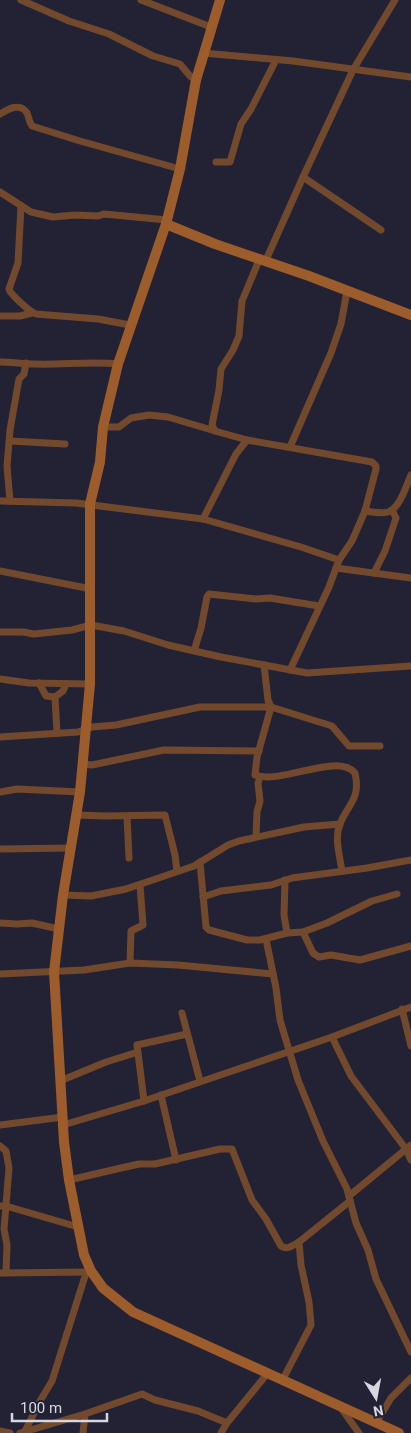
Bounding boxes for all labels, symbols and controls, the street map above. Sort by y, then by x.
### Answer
north arrow [351,1373,401,1423]
scale bar [12,1390,108,1422]
text: 100 m [20,1399,62,1417]
text: N [372,1402,385,1420]

